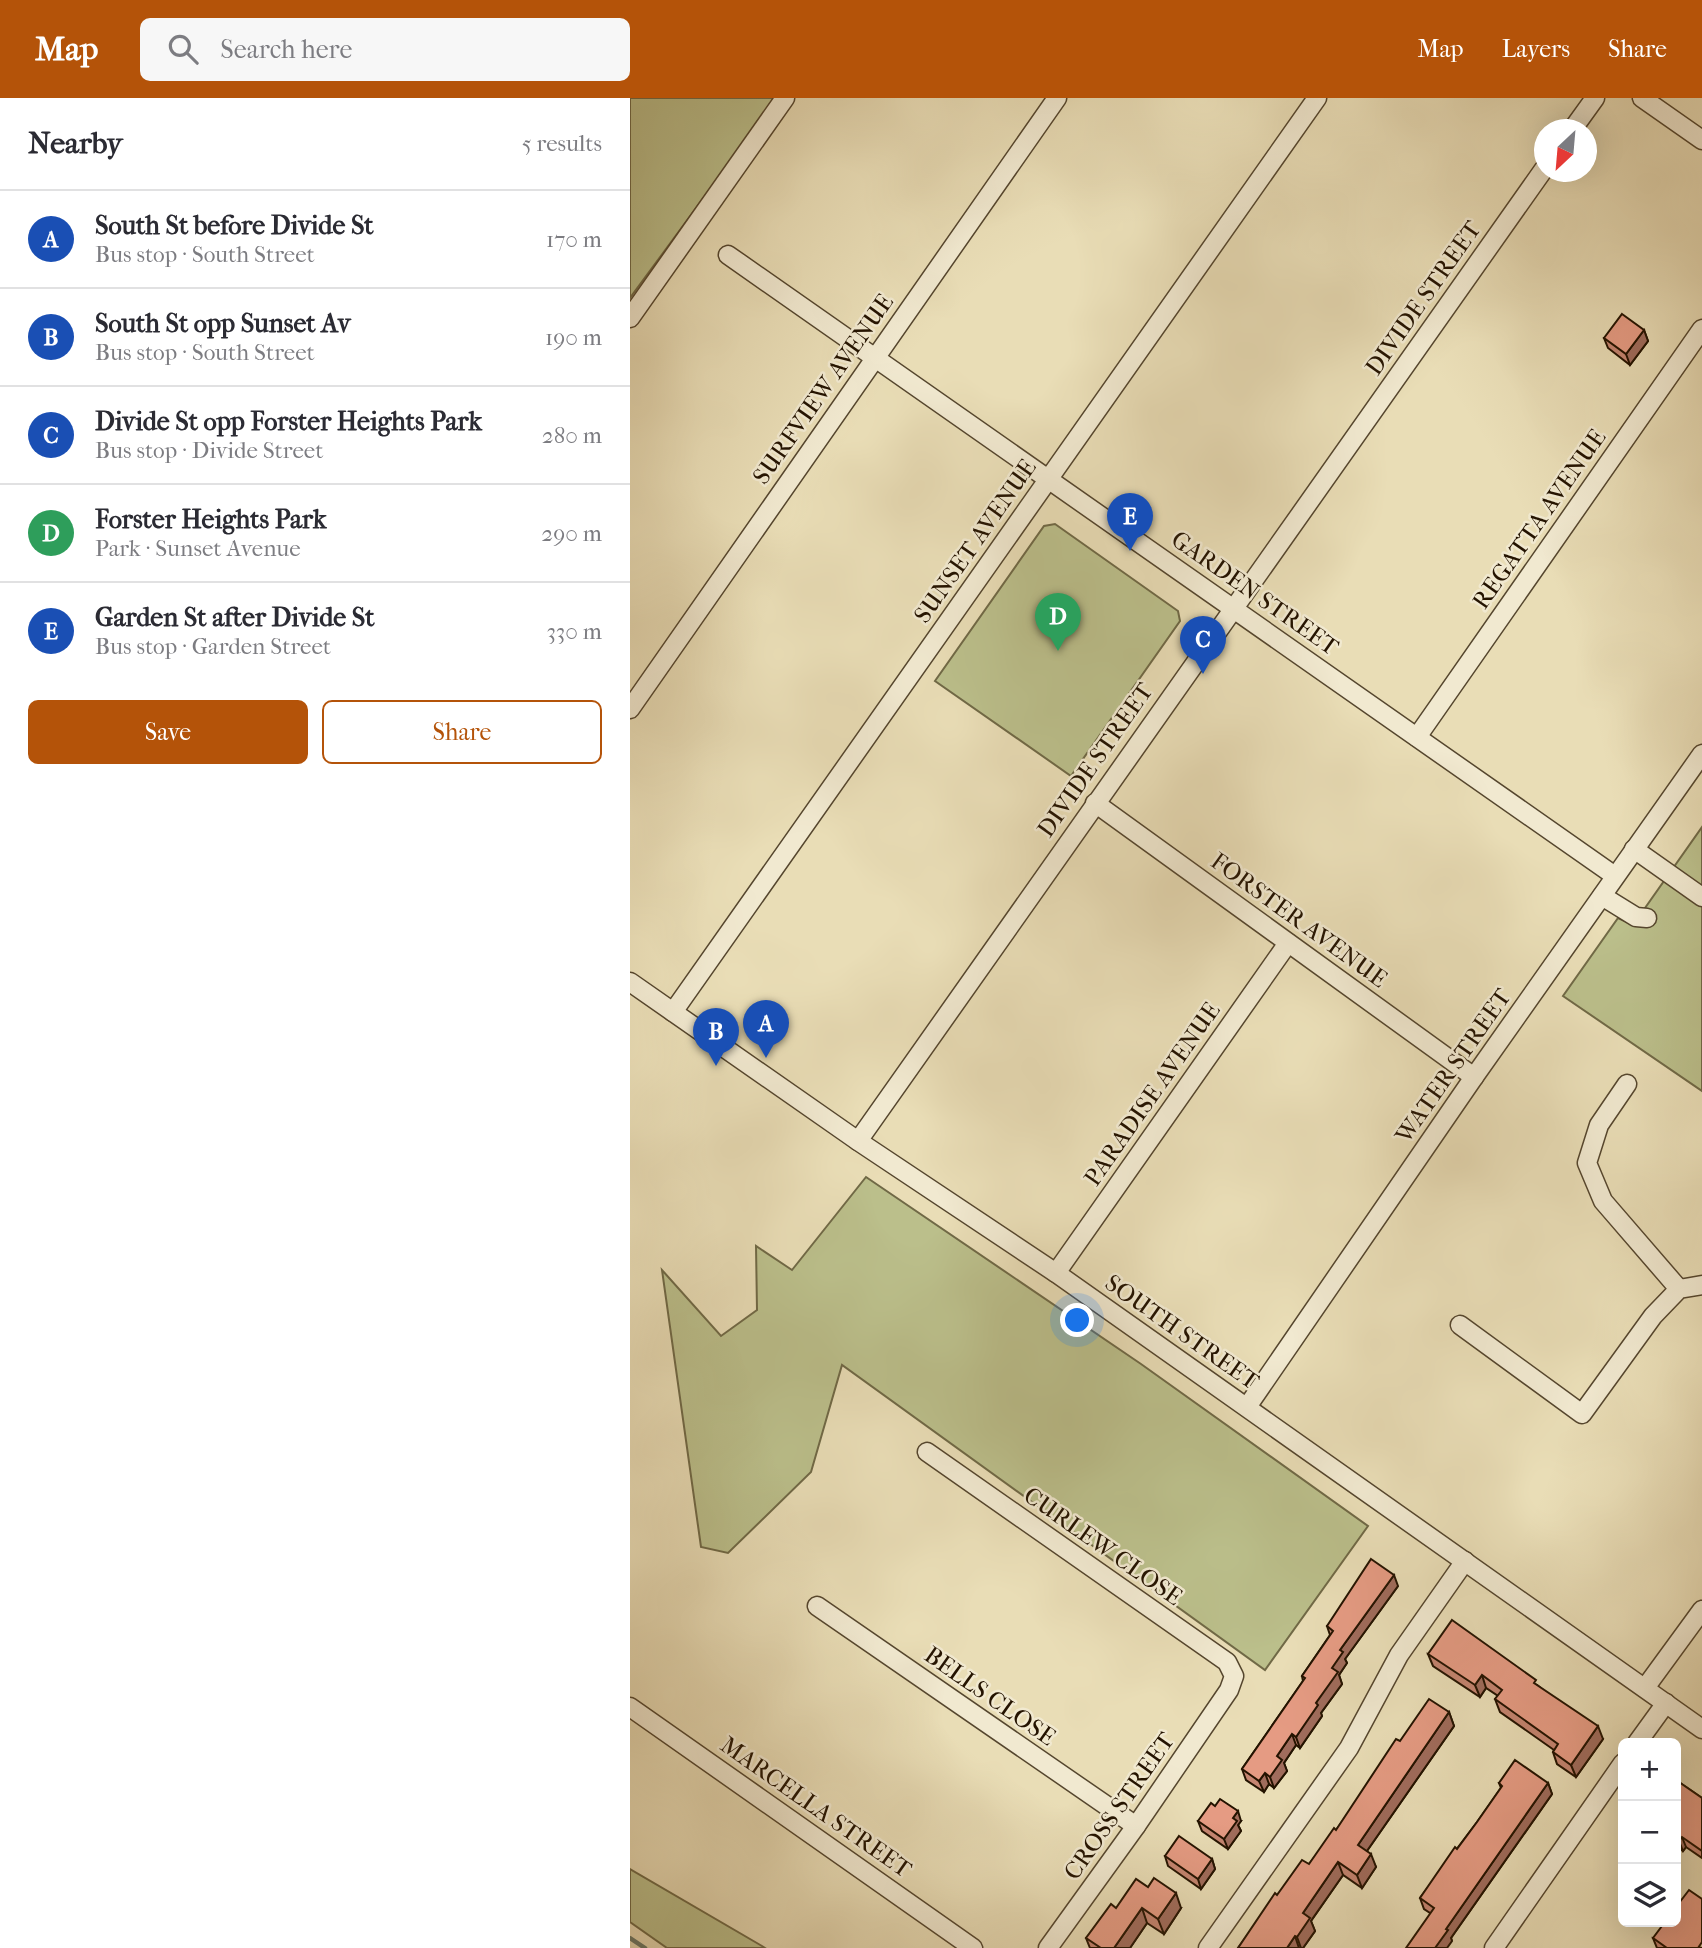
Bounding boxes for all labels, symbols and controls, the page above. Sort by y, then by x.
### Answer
search box [140,18,630,81]
text: Map [35,30,98,69]
icon: search [164,30,202,68]
text: Search here [220,34,352,65]
text: Map [1418,35,1464,63]
text: Layers [1502,35,1570,63]
text: Share [1608,35,1667,63]
north arrow [1534,119,1597,182]
text: Nearby [28,126,123,161]
text: 5 results [522,130,602,157]
text: South St before Divide St [95,210,374,241]
street label: DIVIDE STREET [1359,215,1487,380]
text: A [44,226,58,253]
text: 170 m [546,226,602,253]
text: Bus stop · South Street [95,241,315,268]
street label: SURFVIEW AVENUE [747,289,899,489]
text: South St opp Sunset Av [95,308,351,339]
text: B [44,324,58,351]
text: 190 m [545,324,602,351]
text: Bus stop · South Street [95,339,315,366]
text: Divide St opp Forster Heights Park [95,406,482,437]
text: C [43,422,59,449]
text: 280 m [542,422,602,449]
street label: REGATTA AVENUE [1466,424,1612,614]
text: Bus stop · Divide Street [95,437,323,464]
street label: SUNSET AVENUE [908,454,1042,628]
pin: E [1107,493,1153,551]
text: Forster Heights Park [95,504,326,535]
text: D [42,520,60,547]
text: 290 m [541,520,602,547]
street label: GARDEN STREET [1166,525,1345,662]
text: Park · Sunset Avenue [95,535,301,562]
pin: D [1035,593,1081,651]
text: Garden St after Divide St [95,602,374,633]
pin: C [1180,616,1226,674]
text: E [44,618,58,645]
text: 330 m [546,618,602,645]
text: Bus stop · Garden Street [95,633,331,660]
street label: DIVIDE STREET [1031,677,1159,842]
button: Save [28,700,308,764]
button: Share [322,700,602,764]
street label: FORSTER AVENUE [1206,847,1392,993]
street label: WATER STREET [1389,983,1517,1149]
street label: PARADISE AVENUE [1078,997,1226,1191]
pin: A [743,1000,789,1058]
pin: B [693,1008,739,1066]
street label: SOUTH STREET [1100,1269,1265,1396]
your location [1060,1303,1094,1337]
street label: CURLEW CLOSE [1019,1481,1187,1611]
street label: BELLS CLOSE [919,1641,1061,1751]
street label: CROSS STREET [1058,1726,1181,1885]
street label: MARCELLA STREET [715,1731,917,1884]
map controls [1618,1738,1681,1927]
button: + [1618,1738,1681,1801]
button: − [1618,1801,1681,1864]
button: layers [1618,1864,1681,1927]

